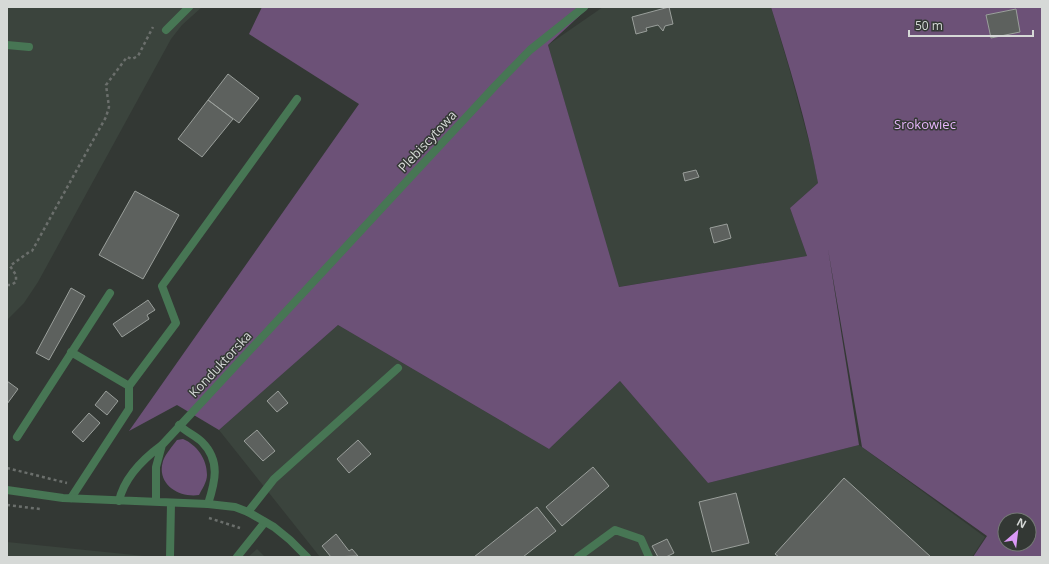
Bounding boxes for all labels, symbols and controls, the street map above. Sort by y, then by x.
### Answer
scale bar [909,12,1033,38]
text: 50 m [915,17,943,34]
street label: Plebiscytowa [394,106,460,176]
park label: Srokowiec [894,115,956,133]
street label: Konduktorska [185,327,255,401]
north arrow [997,512,1037,552]
text: N [1014,514,1029,531]

